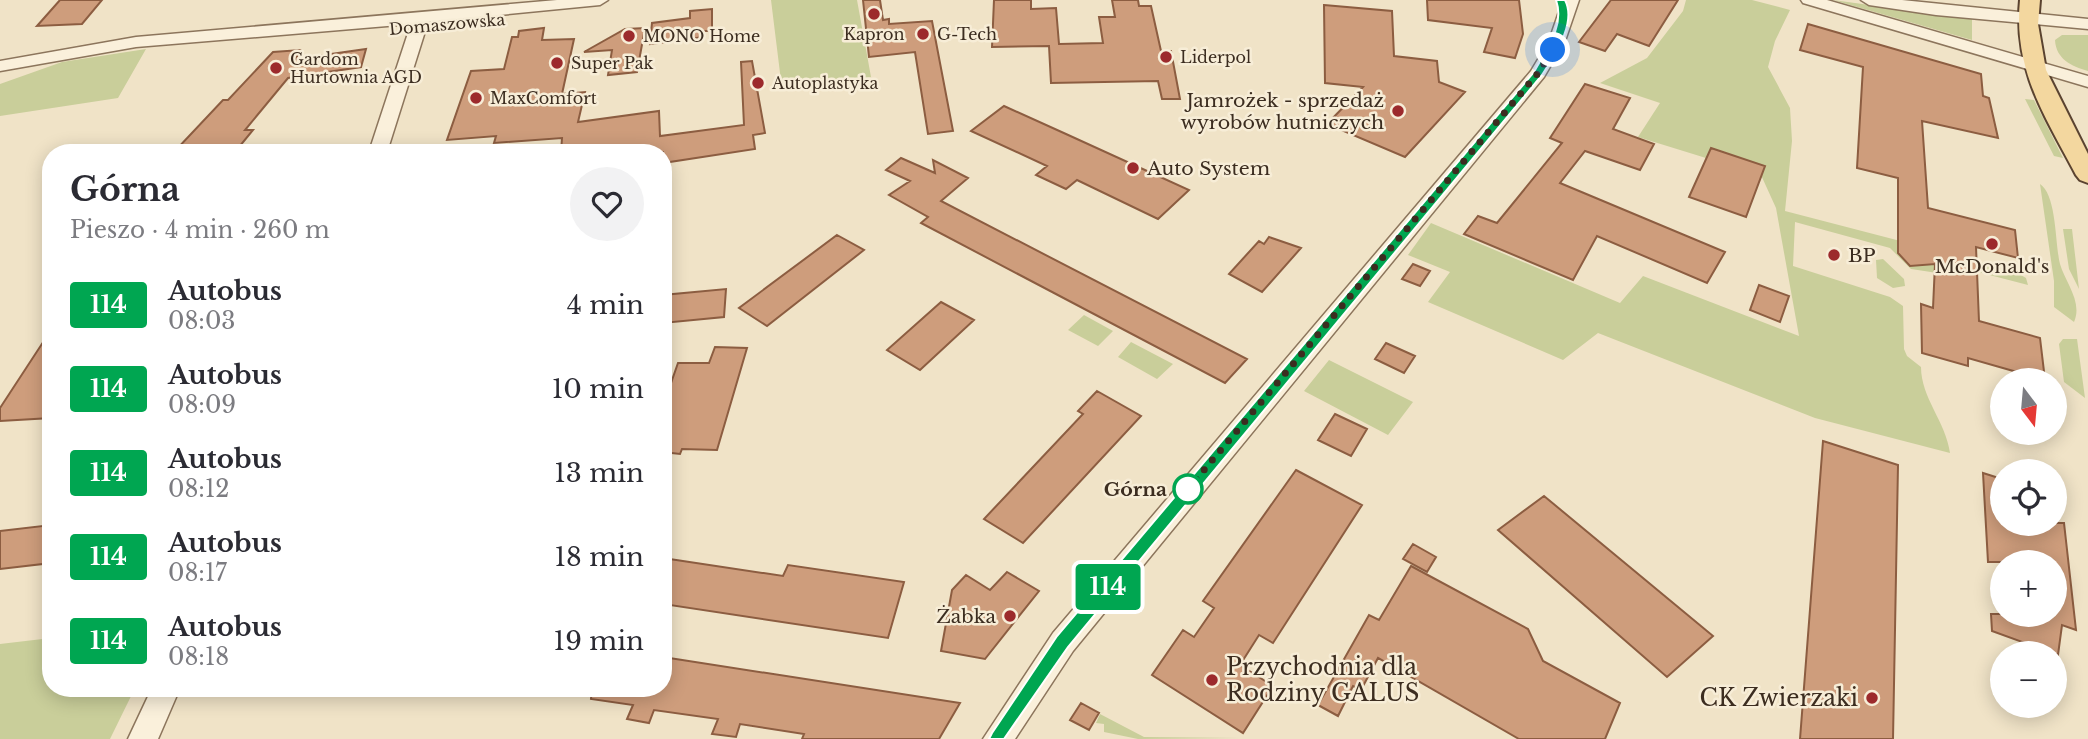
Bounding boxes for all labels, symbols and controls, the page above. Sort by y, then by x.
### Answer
marker: Kapron [866,6,882,22]
street label: Domaszowska [388,9,506,39]
place label: Kapron [843,24,905,44]
place label: G-Tech [937,24,997,44]
place label: MONO Home [643,26,760,46]
marker: G-Tech [915,26,931,42]
marker: MONO Home [621,28,637,44]
your location [1535,32,1570,67]
place label: Liderpol [1180,47,1251,67]
place label: Gardom Hurtownia AGD [290,49,422,87]
marker: Liderpol [1158,49,1174,65]
place label: Super Pak [571,53,654,73]
marker: Super Pak [549,55,565,71]
marker: Gardom Hurtownia AGD [268,60,284,76]
place label: Autoplastyka [771,73,879,93]
marker: Autoplastyka [750,75,766,91]
place label: MaxComfort [490,88,597,108]
place label: Jamrożek - sprzedaż wyrobów hutniczych [1180,89,1384,134]
marker: MaxComfort [468,90,484,106]
marker: Jamrożek - sprzedaż wyrobów hutniczych [1390,103,1406,119]
place label: Auto System [1146,157,1270,180]
marker: Auto System [1125,160,1141,176]
button: heart [570,167,644,241]
text: Górna [70,169,180,210]
text: Pieszo · 4 min · 260 m [70,216,330,244]
marker: McDonald's [1984,236,2000,252]
place label: BP [1848,244,1876,267]
marker: BP [1826,247,1842,263]
place label: McDonald's [1935,255,2049,278]
text: Autobus [168,275,282,307]
text: 4 min [567,289,644,321]
text: 114 [90,290,127,319]
text: 08:03 [168,307,236,335]
text: Autobus [168,359,282,391]
north arrow [1990,368,2067,444]
map controls [1990,368,2067,718]
text: 10 min [552,373,644,405]
text: 114 [90,374,127,403]
text: 08:09 [168,391,236,419]
text: Autobus [168,443,282,475]
text: 13 min [554,457,644,489]
text: 114 [90,458,127,487]
button: locate [1990,459,2067,536]
marker: Górna [1173,474,1203,504]
text: 08:12 [168,475,229,503]
place label: Górna [1104,478,1167,501]
text: Autobus [168,527,282,559]
text: 18 min [555,541,644,573]
text: 114 [90,542,127,571]
button: + [1990,550,2067,627]
text: 08:17 [168,559,227,587]
line badge: 114 [1068,564,1148,610]
text: 114 [1090,572,1126,601]
place label: Żabka [936,605,996,628]
marker: Żabka [1002,608,1018,624]
text: Autobus [168,611,282,643]
text: 19 min [554,625,644,657]
text: 114 [90,626,127,655]
button: − [1990,641,2067,718]
text: 08:18 [168,643,229,671]
place label: Przychodnia dla Rodziny GALUS [1226,653,1419,707]
marker: Przychodnia dla Rodziny GALUS [1204,672,1220,688]
place label: CK Zwierzaki [1700,684,1858,712]
marker: CK Zwierzaki [1864,690,1880,706]

